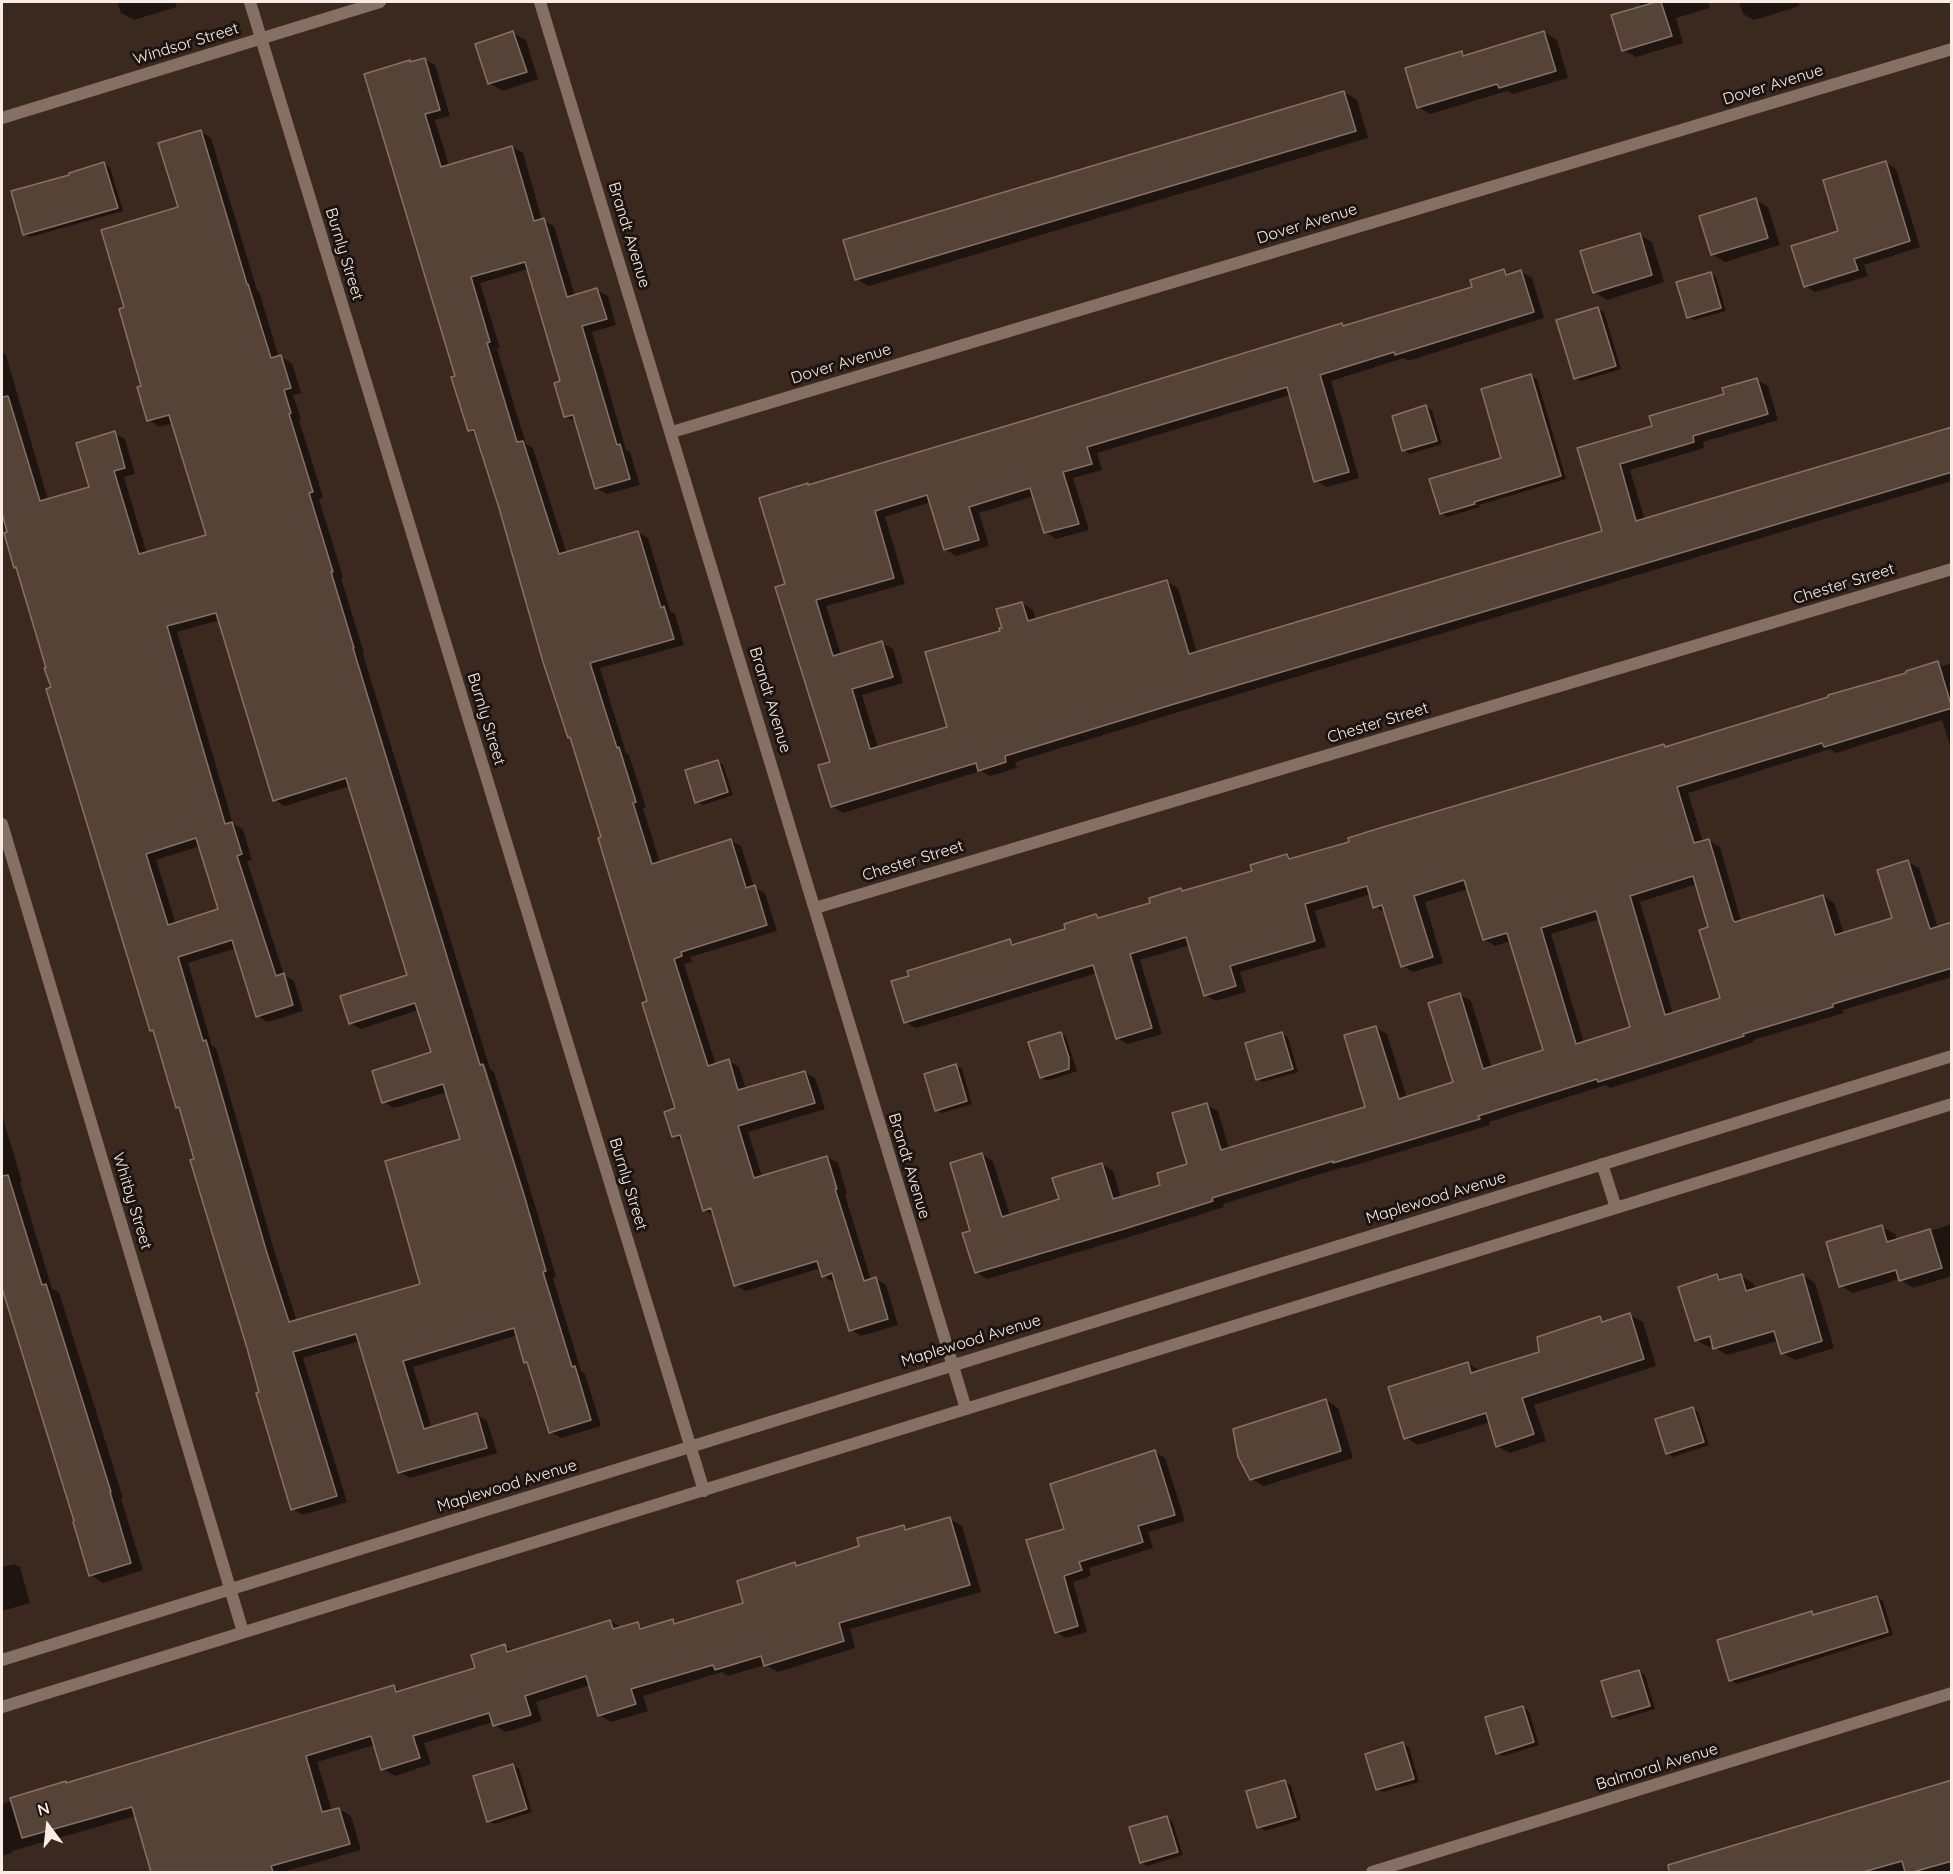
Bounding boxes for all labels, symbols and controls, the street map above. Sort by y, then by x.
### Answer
street label: Windsor Street [131,19,241,69]
street label: Dover Avenue [1721,61,1825,109]
street label: Brandt Avenue [604,180,654,290]
street label: Dover Avenue [1255,200,1359,248]
street label: Burnly Street [321,206,367,302]
street label: Dover Avenue [789,340,893,388]
street label: Chester Street [1791,560,1897,608]
street label: Brandt Avenue [745,645,795,755]
street label: Burnly Street [463,671,509,767]
street label: Chester Street [1325,699,1431,747]
street label: Chester Street [860,837,966,885]
street label: Brandt Avenue [884,1111,934,1221]
street label: Burnly Street [605,1136,651,1232]
street label: Whitby Street [108,1150,156,1252]
street label: Maplewood Avenue [1364,1168,1508,1228]
street label: Maplewood Avenue [899,1311,1043,1371]
street label: Maplewood Avenue [435,1456,579,1516]
street label: Balmoral Avenue [1594,1739,1720,1795]
north arrow [18,1796,78,1856]
text: N [35,1797,52,1820]

